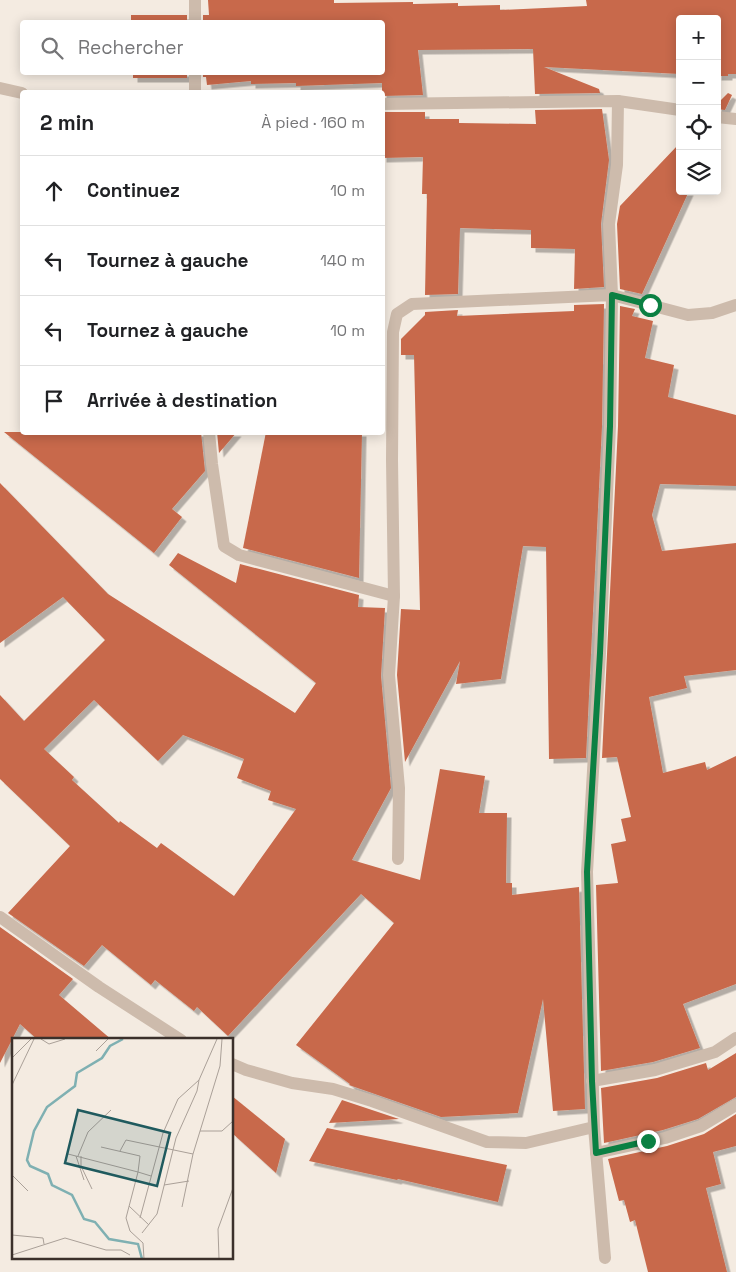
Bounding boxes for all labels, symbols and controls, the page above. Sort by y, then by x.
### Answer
map controls [676,15,721,195]
button: + [676,15,721,60]
search box [20,20,385,75]
icon: search [38,34,66,62]
text: Rechercher [78,35,184,60]
button: − [676,60,721,105]
button: locate [676,105,721,150]
text: 2 min [40,109,94,136]
text: À pied · 160 m [261,112,365,133]
button: layers [676,150,721,195]
icon: ahead [40,177,68,205]
text: Continuez [87,178,180,203]
text: 10 m [330,180,365,201]
icon: left [40,247,68,275]
text: Tournez à gauche [87,248,249,273]
text: 140 m [320,250,365,271]
route start [639,294,662,317]
icon: left [40,317,68,345]
text: Tournez à gauche [87,318,249,343]
text: 10 m [330,320,365,341]
icon: arrive [40,387,68,415]
text: Arrivée à destination [87,388,277,413]
inset map [12,1038,234,1260]
route end [637,1130,660,1153]

